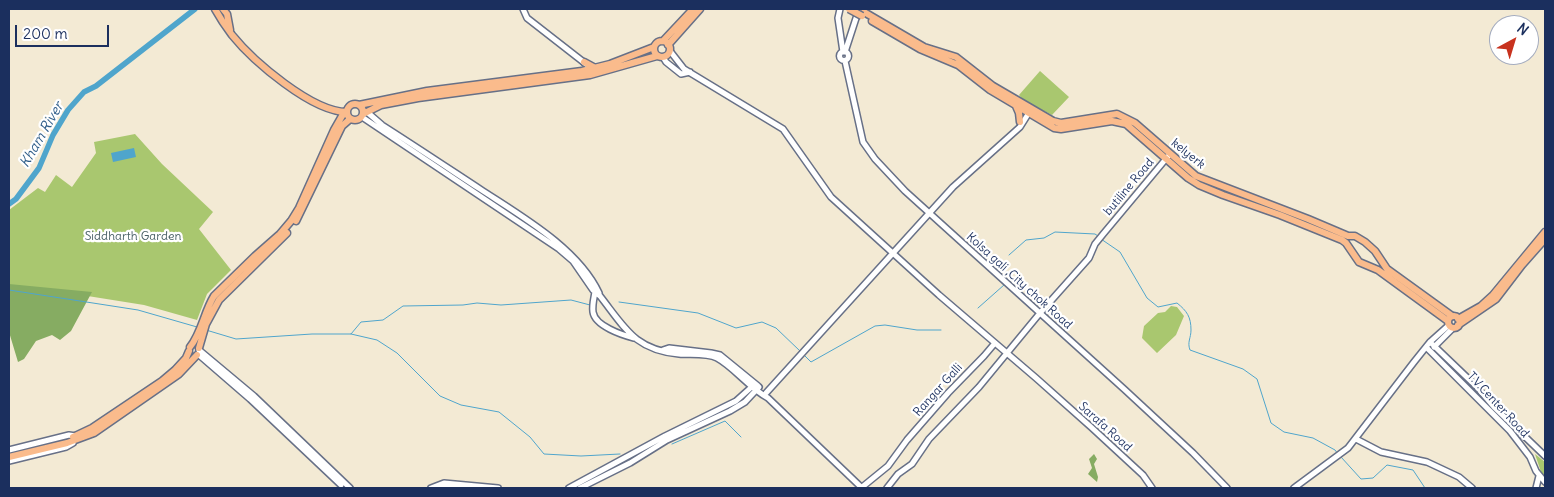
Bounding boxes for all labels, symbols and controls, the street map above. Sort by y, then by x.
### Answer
scale bar [18,15,111,47]
north arrow [1489,15,1539,65]
text: N [1513,19,1532,39]
text: 200 m [23,24,68,43]
water label: Kham River [17,99,67,171]
street label: kelyerk [1168,136,1208,172]
street label: butiline Road [1101,156,1157,218]
park label: Siddharth Garden [85,230,181,244]
street label: Kolsa gali ,City chok Road [963,230,1075,332]
street label: Rangar Galli [910,361,966,419]
street label: T.V.Center Road [1464,369,1532,441]
street label: Sarafa Road [1075,399,1135,455]

